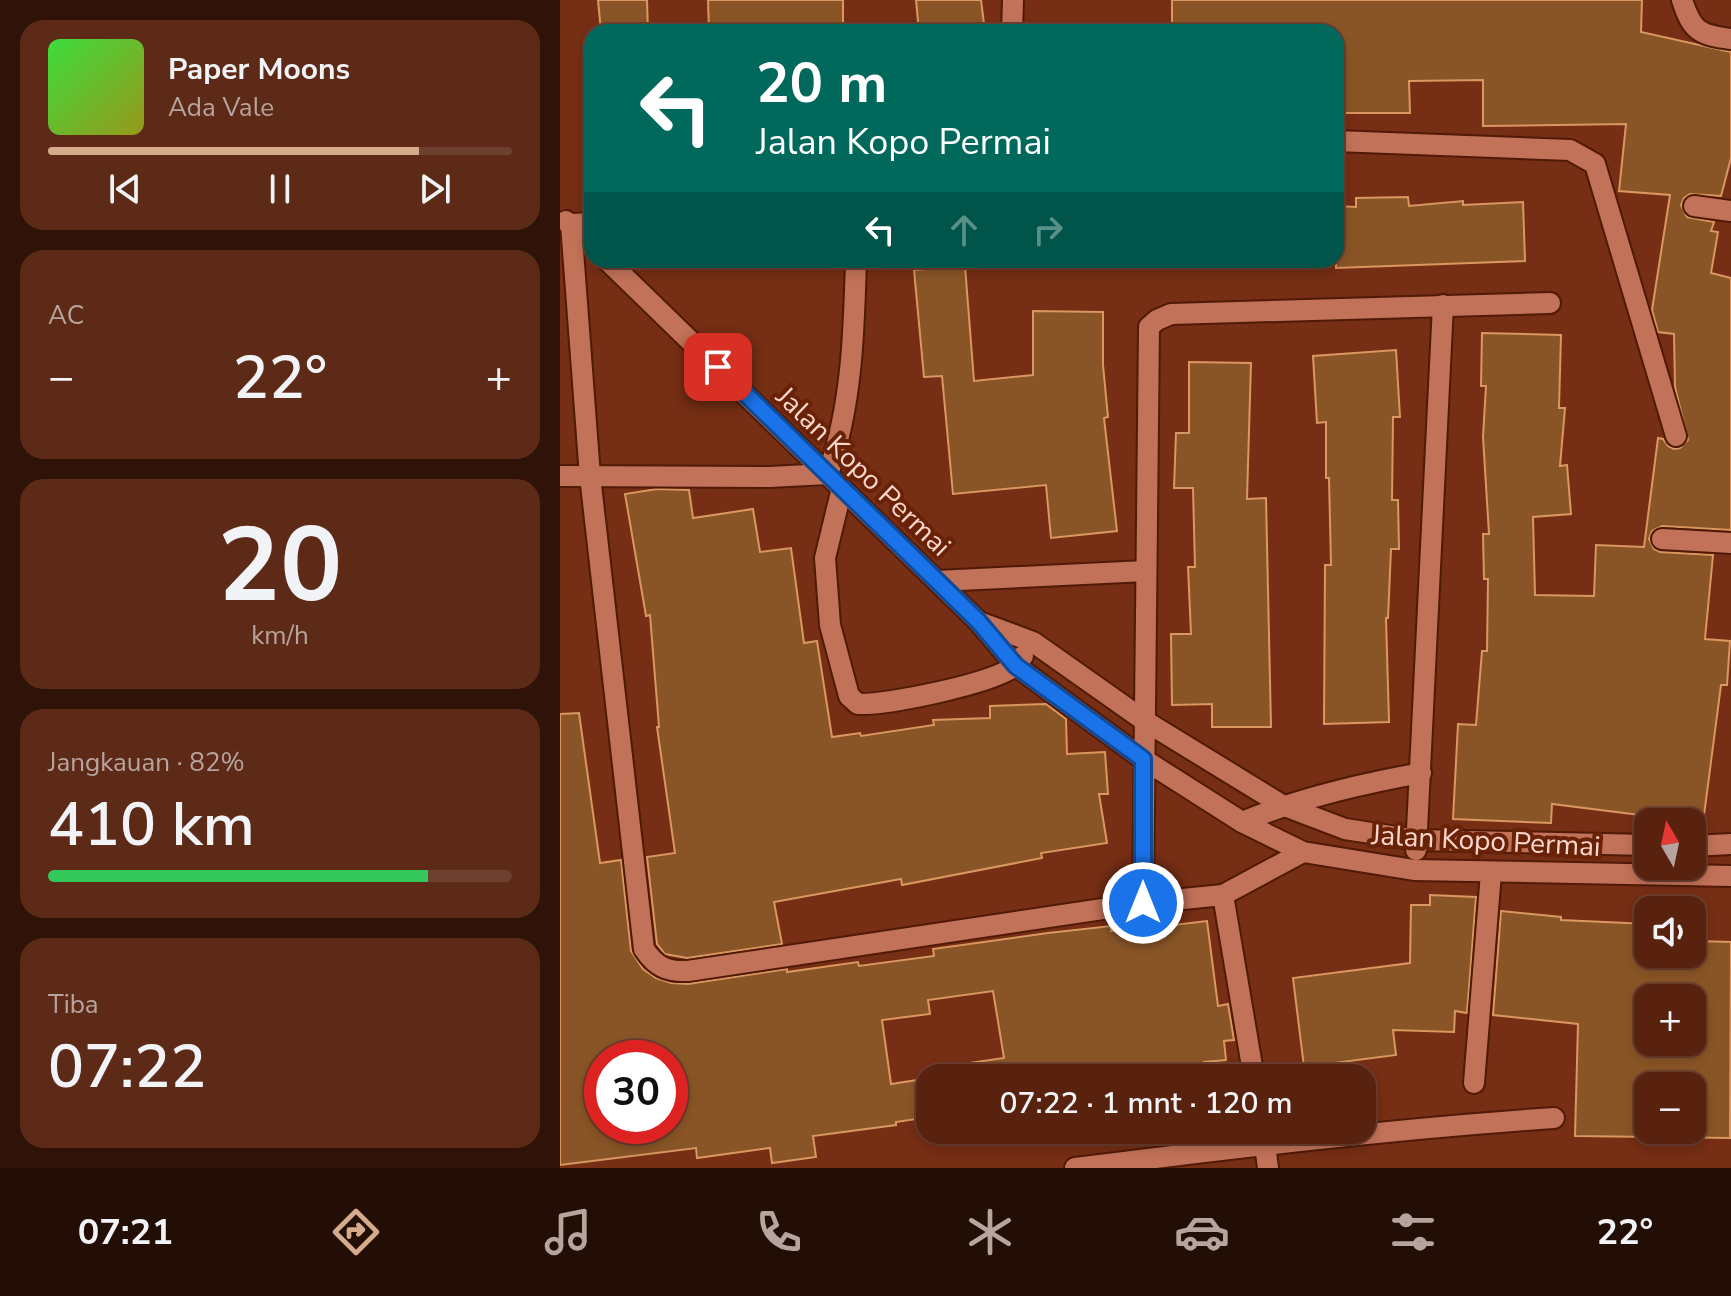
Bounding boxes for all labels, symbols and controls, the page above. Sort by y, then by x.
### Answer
text: 20 m [756,45,887,122]
text: Paper Moons [168,49,350,90]
icon: left [624,56,728,160]
text: Ada Vale [168,90,274,125]
text: Jalan Kopo Permai [756,118,1051,167]
icon: previous [103,167,147,211]
icon: pause [258,167,302,211]
icon: next [413,167,457,211]
icon: left [858,208,902,252]
icon: ahead [942,208,986,252]
icon: right [1026,208,1070,252]
text: AC [48,298,84,333]
pin [684,333,752,401]
text: 22° [233,337,327,419]
icon: arrive [696,345,740,389]
text: − [48,348,74,408]
text: + [486,348,512,408]
street label: Jalan Kopo Permai [767,378,959,565]
text: 20 [218,495,342,637]
text: km/h [251,618,309,653]
text: Jangkauan · 82% [48,745,245,780]
text: 410 km [48,784,255,866]
north arrow [1634,808,1706,880]
map controls [1634,808,1706,1144]
street label: Jalan Kopo Permai [1369,816,1601,866]
position arrow [1101,861,1185,945]
button: sound [1634,896,1706,968]
button: + [1634,984,1706,1056]
text: Tiba [48,987,99,1022]
text: 07:22 [48,1026,206,1108]
speed limit sign: 30 [584,1040,688,1144]
button: − [1634,1072,1706,1144]
text: 07:22 · 1 mnt · 120 m [1000,1083,1292,1124]
icon: directions [328,1204,384,1260]
icon: music [540,1204,596,1260]
icon: phone [751,1204,807,1260]
icon: climate [962,1204,1018,1260]
icon: car [1174,1204,1230,1260]
icon: filters [1385,1204,1441,1260]
text: 07:21 [78,1208,173,1257]
text: 22° [1596,1208,1653,1257]

